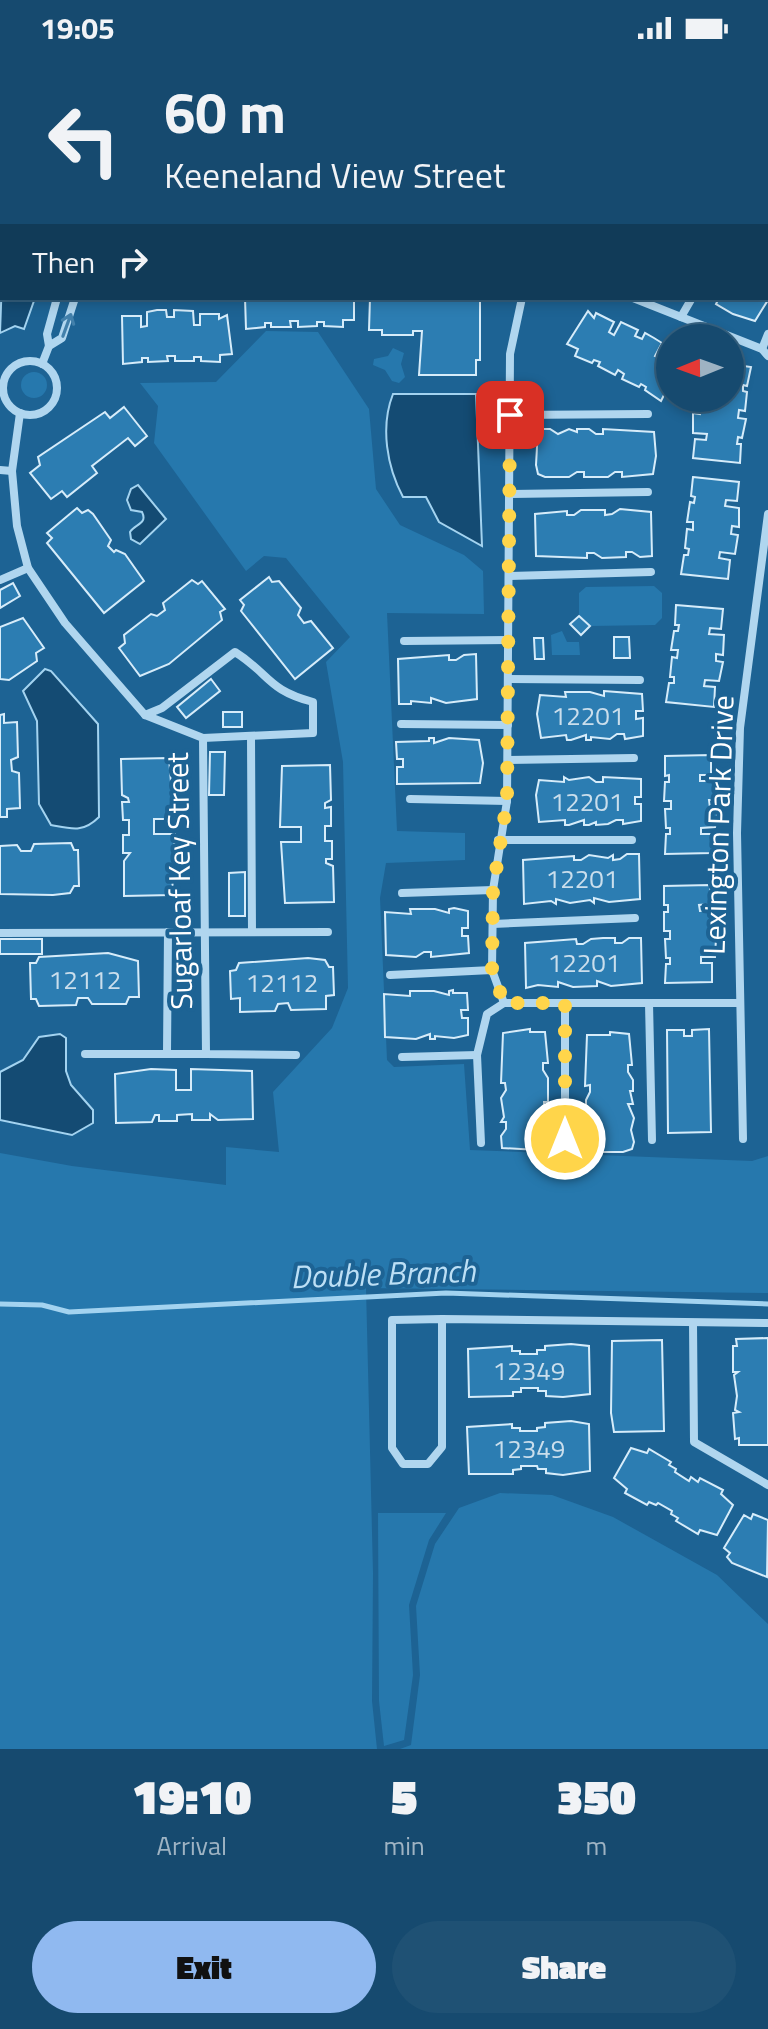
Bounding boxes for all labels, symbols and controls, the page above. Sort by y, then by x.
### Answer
text: 19:05 [40,5,115,51]
text: 60 m [164,70,286,155]
icon: left [32,88,136,192]
text: Keeneland View Street [164,147,505,202]
text: Then [32,239,95,285]
icon: right [111,240,155,284]
one-way arrow [61,314,75,338]
north arrow [656,324,744,412]
map controls [656,324,744,412]
pin [476,381,544,449]
icon: arrive [488,393,532,437]
street label: Lexington Park Drive [690,694,746,956]
house number: 12201 [552,696,624,735]
street label: Sugarloaf Key Street [154,752,204,1010]
house number: 12201 [551,782,623,821]
house number: 12201 [546,859,618,898]
house number: 12201 [548,943,620,982]
house number: 12112 [49,960,121,999]
house number: 12112 [246,963,318,1002]
position arrow [523,1097,607,1181]
water label: Double Branch [290,1246,477,1300]
house number: 12349 [493,1351,565,1390]
house number: 12349 [493,1429,565,1468]
text: 19:10 [132,1760,251,1833]
text: 5 [391,1760,417,1833]
text: 350 [557,1760,636,1833]
text: Arrival [156,1826,227,1865]
text: min [383,1826,425,1865]
text: m [586,1826,607,1865]
button: Exit [32,1921,376,2013]
button: Share [392,1921,736,2013]

